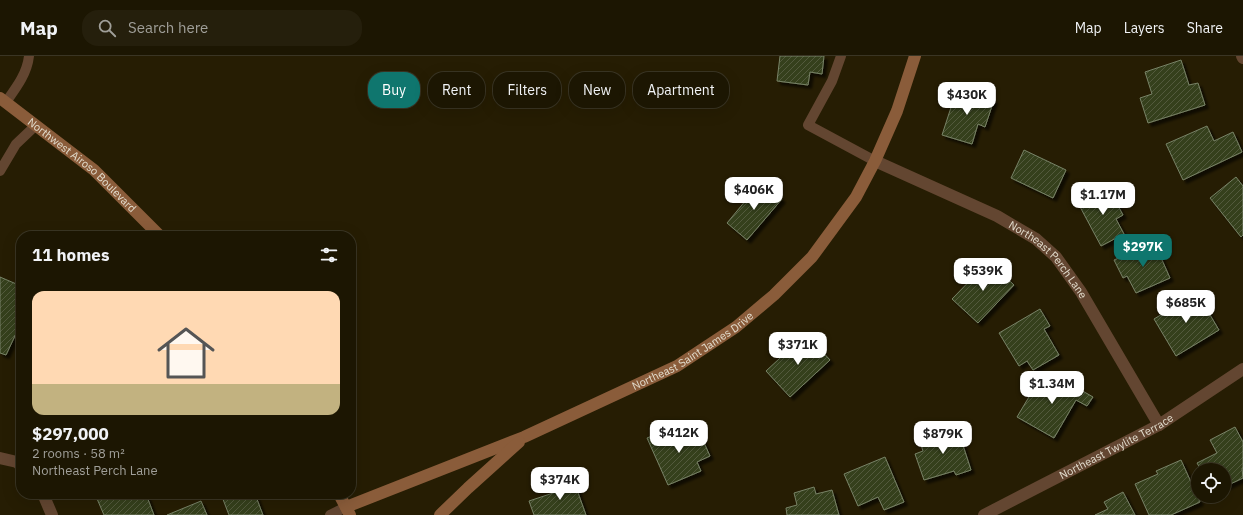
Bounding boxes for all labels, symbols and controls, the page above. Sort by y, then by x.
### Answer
search box [82,10,362,46]
text: Map [20,16,58,40]
icon: search [96,17,118,39]
text: Search here [128,18,208,37]
text: Map [1075,19,1102,37]
text: Layers [1124,19,1165,37]
text: Share [1187,19,1223,37]
chip: Buy [368,72,420,108]
chip: Rent [428,72,485,108]
chip: Filters [493,72,561,108]
chip: New [569,72,625,108]
chip: Apartment [633,72,729,108]
pin: $430K [939,82,995,116]
text: $430K [947,86,987,103]
street label: Northwest Airoso Boulevard [25,115,139,215]
pin: $406K [726,177,782,211]
text: $406K [734,181,774,198]
pin: $1.17M [1070,182,1136,216]
text: $1.17M [1080,186,1126,203]
street label: Northeast Perch Lane [1006,218,1090,301]
pin: $297K [1115,234,1171,268]
text: $297K [1123,238,1163,255]
text: 11 homes [32,244,109,266]
icon: filters [318,244,340,266]
pin: $539K [955,258,1011,292]
text: $539K [963,262,1003,279]
pin: $685K [1158,290,1214,324]
text: $685K [1166,294,1206,311]
street label: Northeast Saint James Drive [630,308,756,393]
icon: home [150,317,222,389]
pin: $371K [770,332,826,366]
text: $371K [778,336,818,353]
pin: $1.34M [1019,371,1085,405]
text: $1.34M [1029,375,1075,392]
street label: Northeast Twylite Terrace [1057,410,1176,482]
pin: $412K [651,420,707,454]
pin: $879K [915,421,971,455]
text: $297,000 [32,423,109,445]
text: $412K [659,424,699,441]
text: $879K [923,425,963,442]
text: 2 rooms · 58 m² [32,445,125,462]
text: Northeast Perch Lane [32,462,158,479]
map controls [1191,463,1231,503]
button: locate [1191,463,1231,503]
pin: $374K [532,467,588,501]
text: $374K [540,471,580,488]

